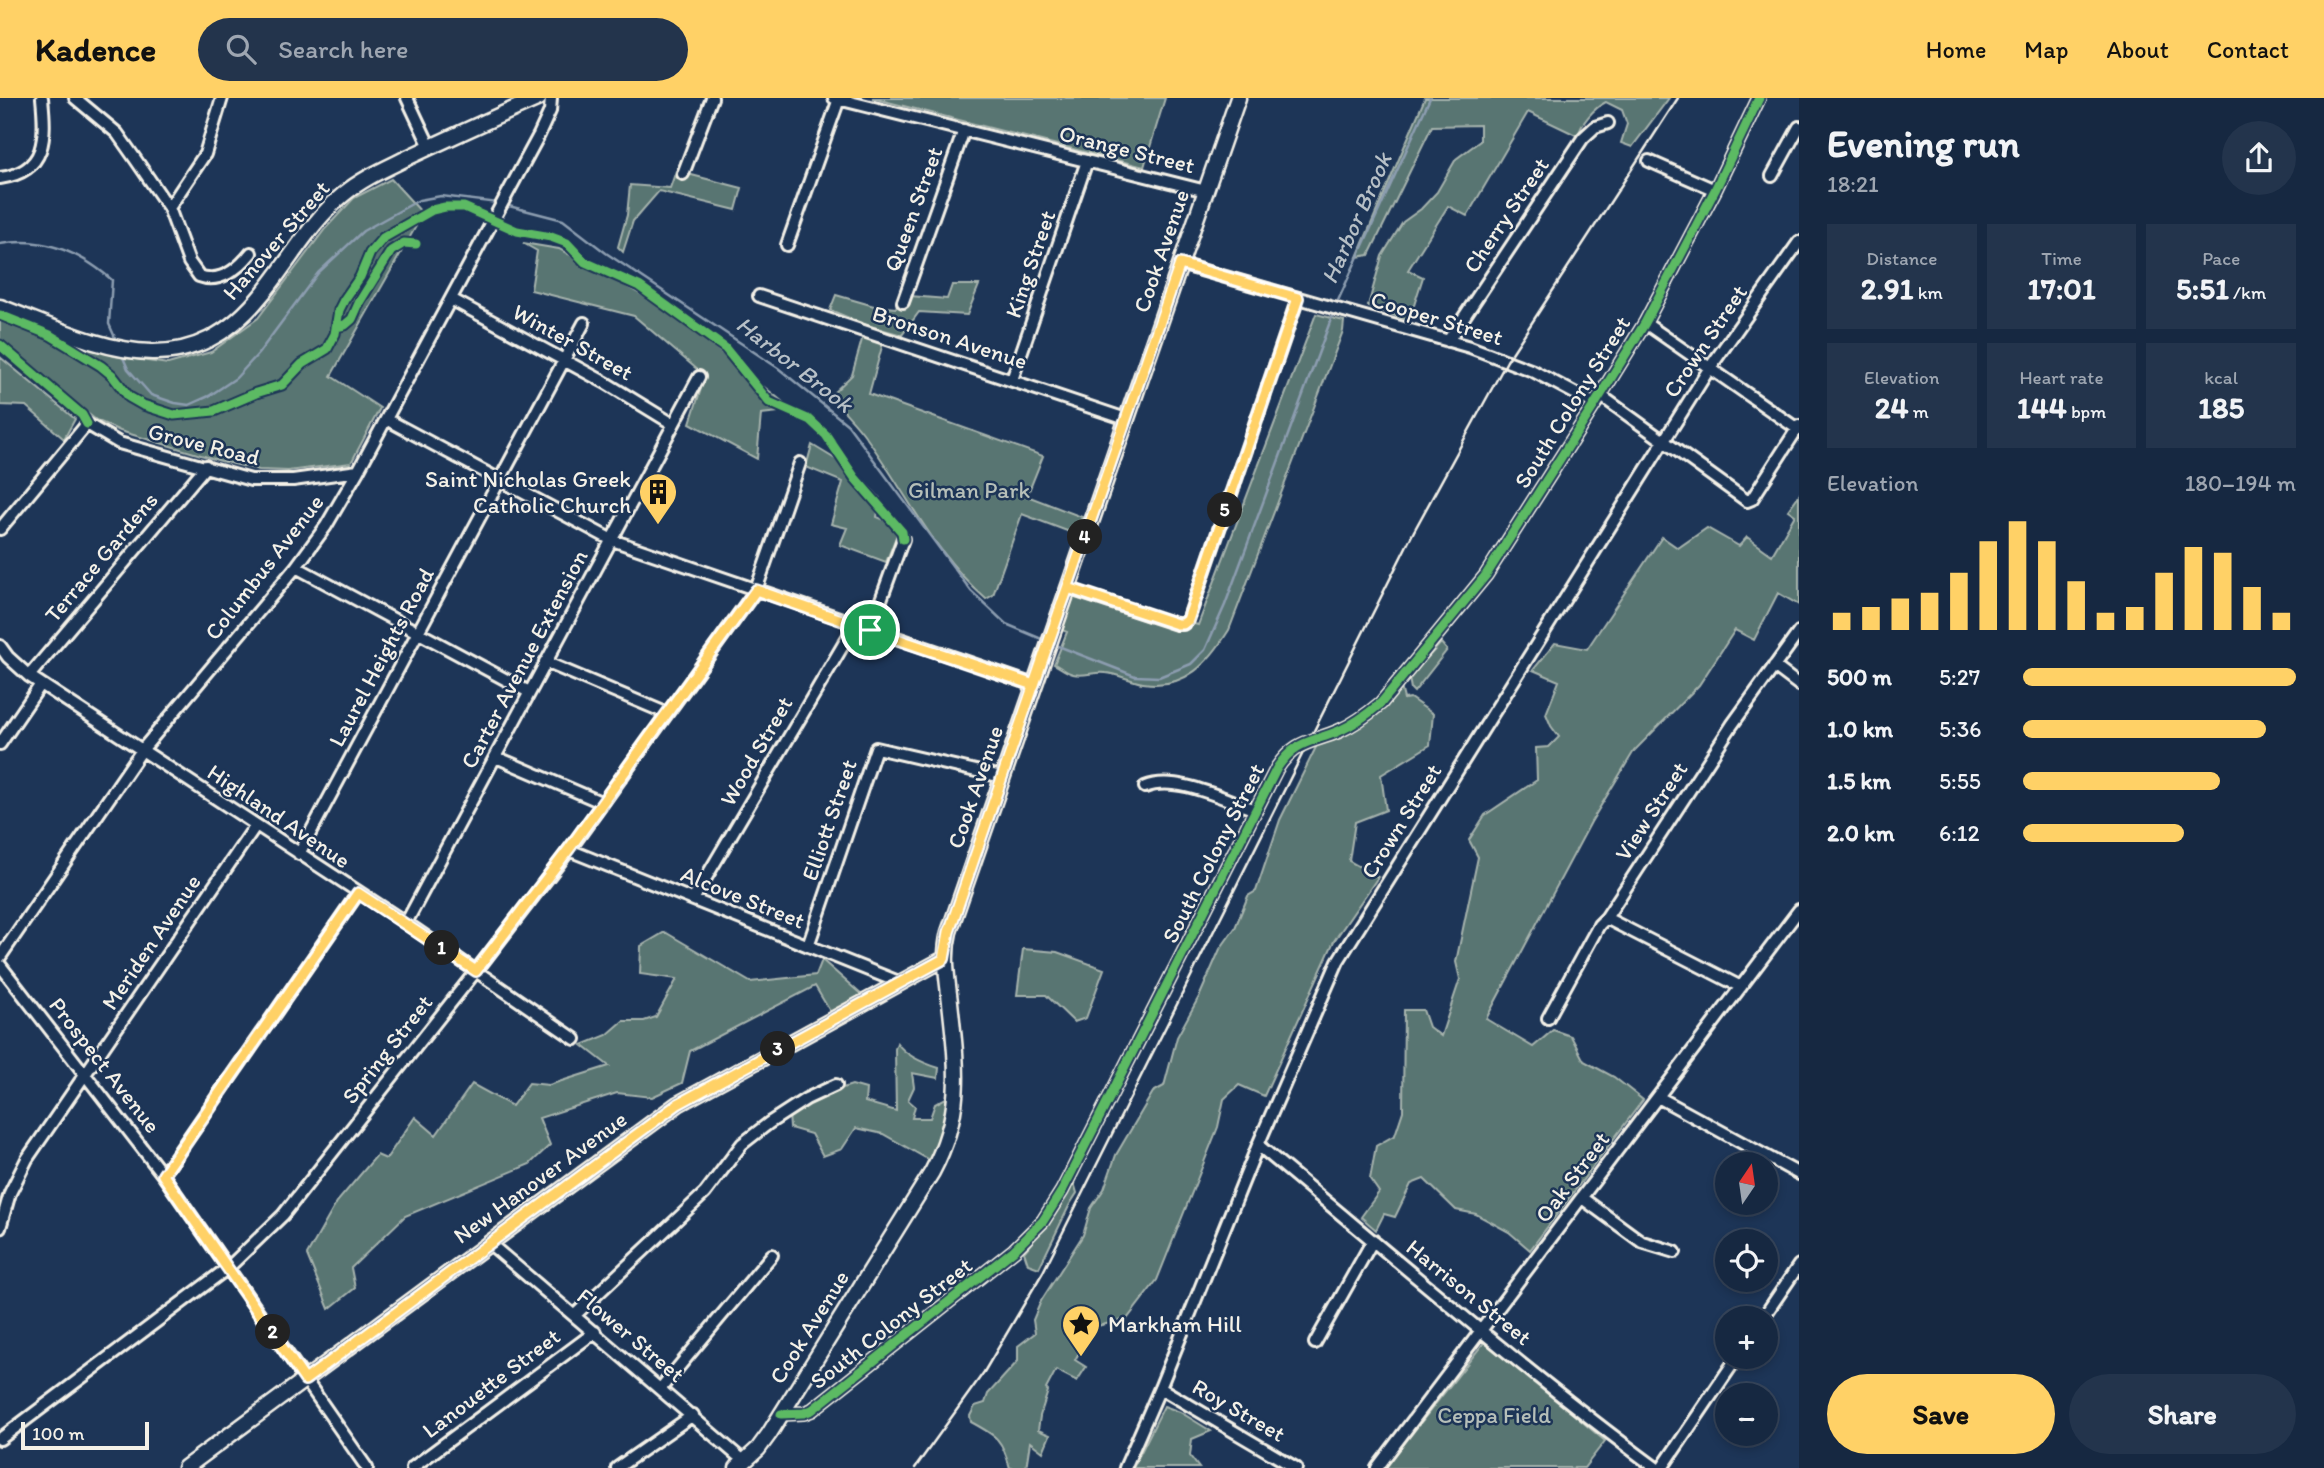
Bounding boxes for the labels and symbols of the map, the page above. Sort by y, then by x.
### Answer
street label: Orange Street [1056,119,1198,179]
street label: Queen Street [877,143,949,275]
water label: Harbor Brook [1314,147,1398,288]
street label: Cherry Street [1457,152,1555,278]
street label: Hanover Street [216,174,336,306]
street label: Cook Avenue [1127,186,1195,316]
street label: King Street [999,206,1062,321]
street label: Crown Street [1657,279,1753,403]
street label: Cooper Street [1368,285,1507,351]
street label: Winter Street [508,297,638,387]
street label: Bronson Avenue [869,299,1031,375]
water label: Harbor Brook [731,309,860,420]
street label: South Colony Street [1508,310,1636,493]
street label: Grove Road [145,417,263,471]
place label: Saint Nicholas Greek Catholic Church [425,465,631,519]
building icon: Saint Nicholas Greek Catholic Church [637,471,679,526]
park label: Gilman Park [908,476,1030,504]
street label: Terrace Gardens [38,486,164,628]
street label: Columbus Avenue [198,488,330,646]
pin: 5 [1208,492,1242,528]
pin: 4 [1068,520,1102,555]
street label: Carter Avenue Extension [454,545,594,773]
street label: Laurel Heights Road [322,562,440,751]
pin [840,600,900,660]
street label: Wood Street [713,691,799,811]
street label: Cook Avenue [941,722,1009,852]
street label: Elliott Street [795,755,863,884]
street label: View Street [1609,756,1693,866]
street label: Highland Avenue [202,758,356,874]
street label: South Colony Street [1156,758,1271,947]
street label: Crown Street [1355,758,1448,884]
street label: Alcove Street [677,859,809,935]
street label: Meriden Avenue [95,869,207,1015]
pin: 1 [424,930,460,966]
street label: Spring Street [336,989,438,1109]
street label: Prospect Avenue [43,991,167,1139]
pin: 3 [760,1032,796,1066]
street label: New Hanover Avenue [448,1105,632,1249]
street label: Oak Street [1529,1126,1615,1228]
north arrow [1715,1152,1778,1214]
street label: Harrison Street [1401,1233,1537,1351]
street label: South Colony Street [804,1251,978,1395]
street label: Cook Avenue [763,1265,855,1389]
street label: Flower Street [571,1282,691,1388]
place icon: Markham Hill [1060,1303,1102,1358]
place label: Markham Hill [1108,1310,1242,1338]
pin: 2 [256,1314,290,1350]
street label: Lanouette Street [416,1322,566,1444]
street label: Roy Street [1187,1372,1291,1448]
park label: Ceppa Field [1437,1401,1551,1429]
scale bar [21,1419,149,1451]

